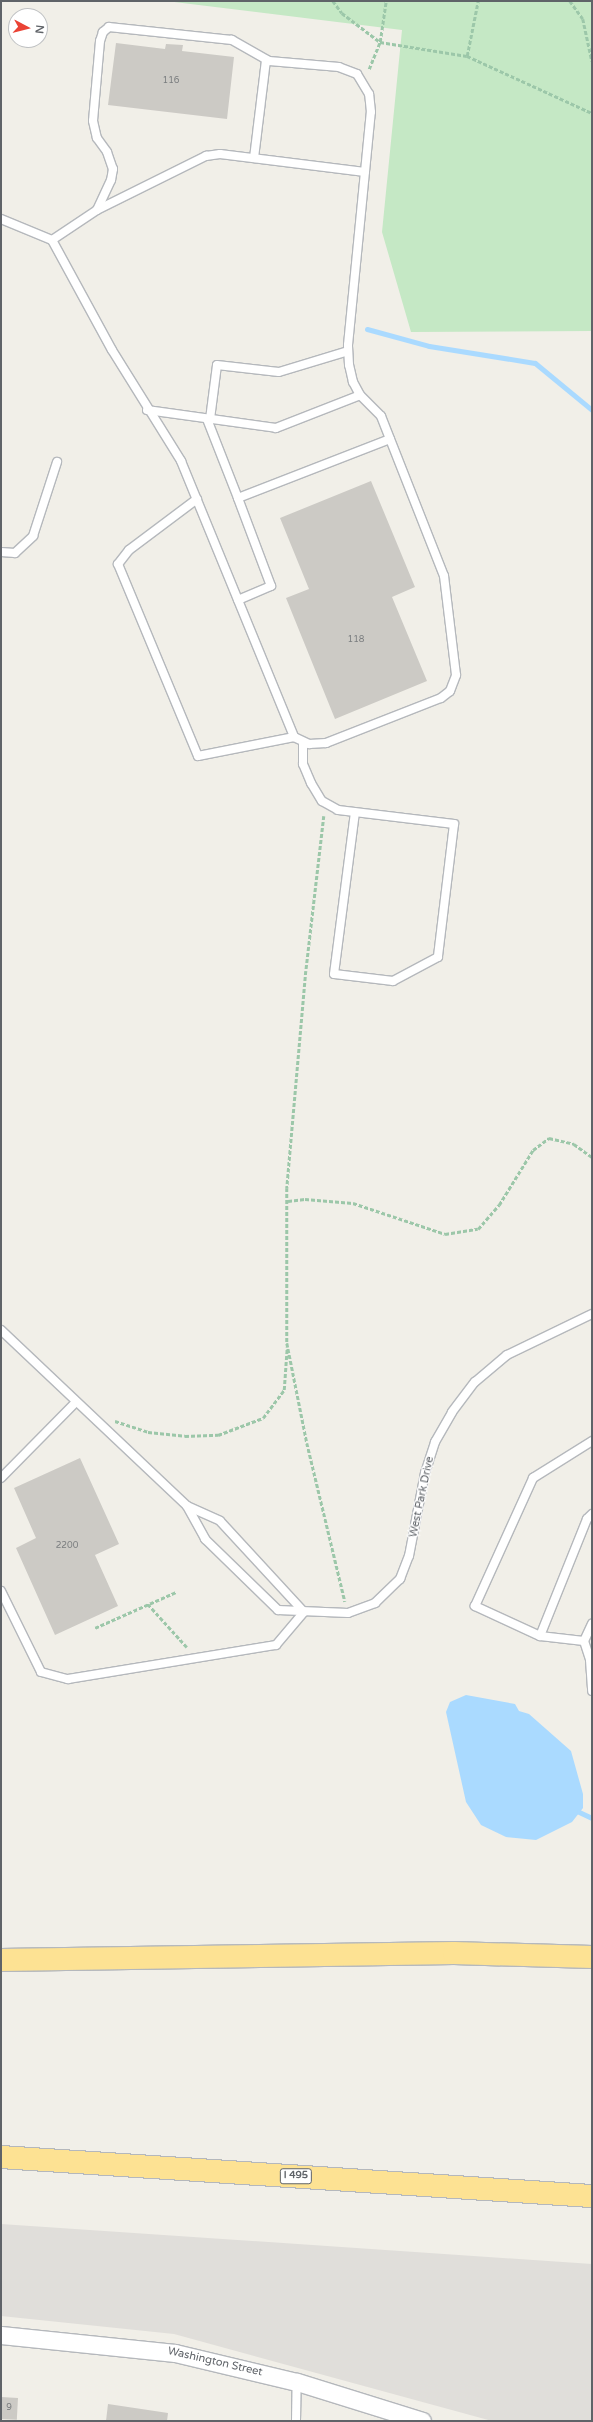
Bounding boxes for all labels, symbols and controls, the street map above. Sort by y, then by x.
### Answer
north arrow [8,8,48,48]
text: N [32,24,46,35]
house number: 116 [163,76,179,86]
house number: 118 [348,635,364,645]
street label: West Park Drive [407,1455,437,1539]
house number: 2200 [56,1541,78,1551]
road number: I 495 [279,2168,313,2184]
street label: Washington Street [166,2345,264,2379]
house number: 9 [6,2403,12,2413]

